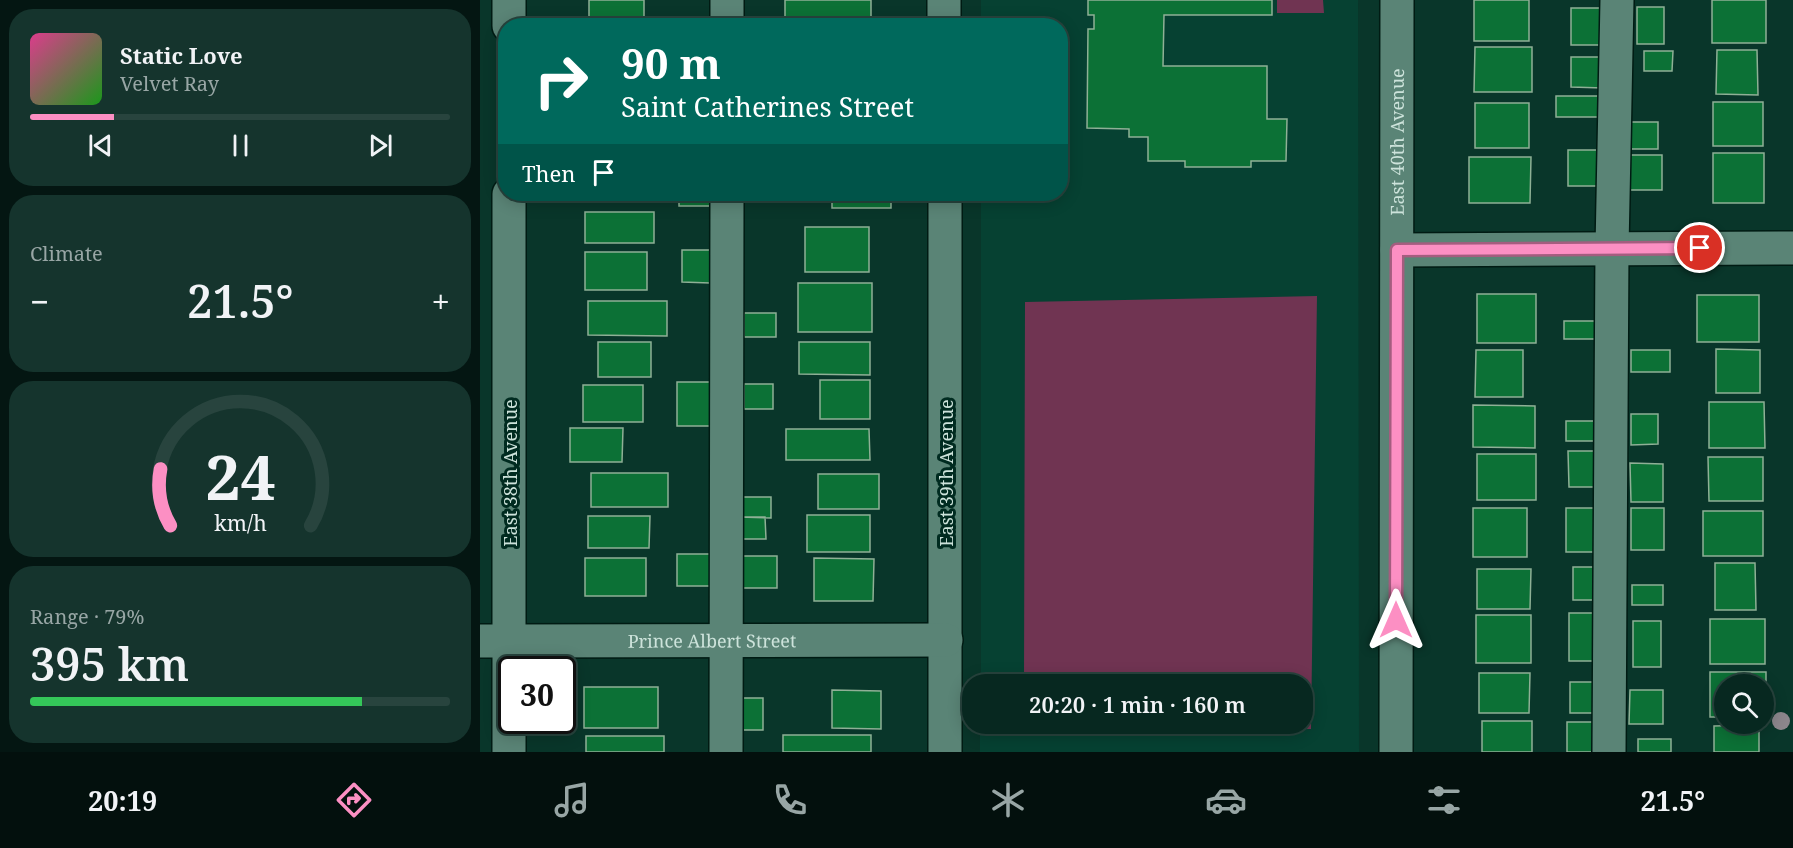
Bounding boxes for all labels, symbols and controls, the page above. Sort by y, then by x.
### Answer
text: 90 m [621,34,721,91]
text: Static Love [120,40,243,70]
icon: right [522,42,600,120]
street label: East 40th Avenue [1385,68,1409,216]
text: Velvet Ray [120,70,219,97]
text: Saint Catherines Street [621,88,914,125]
icon: previous [84,129,117,162]
icon: pause [224,129,257,162]
icon: next [364,129,397,162]
icon: arrive [587,156,620,189]
text: Then [522,158,575,188]
pin [1674,222,1725,273]
icon: arrive [1683,231,1716,264]
text: Climate [30,240,103,267]
text: 21.5° [187,270,294,331]
text: − [30,279,49,324]
text: + [432,279,450,324]
street label: East 38th Avenue [498,399,522,547]
street label: East 39th Avenue [934,399,958,547]
text: 24 [205,433,275,518]
text: km/h [214,508,267,537]
position arrow [1364,588,1428,652]
text: Range · 79% [30,603,144,630]
street label: Prince Albert Street [628,628,796,653]
text: 395 km [30,633,189,694]
speed limit sign: 30 [498,656,576,734]
map controls [1714,674,1774,734]
button: search [1714,674,1774,734]
text: 20:20 · 1 min · 160 m [1029,689,1246,719]
icon: directions [333,779,375,821]
icon: music [551,779,593,821]
icon: phone [769,779,811,821]
icon: climate [987,779,1029,821]
icon: car [1205,779,1247,821]
icon: filters [1423,779,1465,821]
text: 20:19 [88,782,157,819]
text: 21.5° [1641,782,1705,819]

